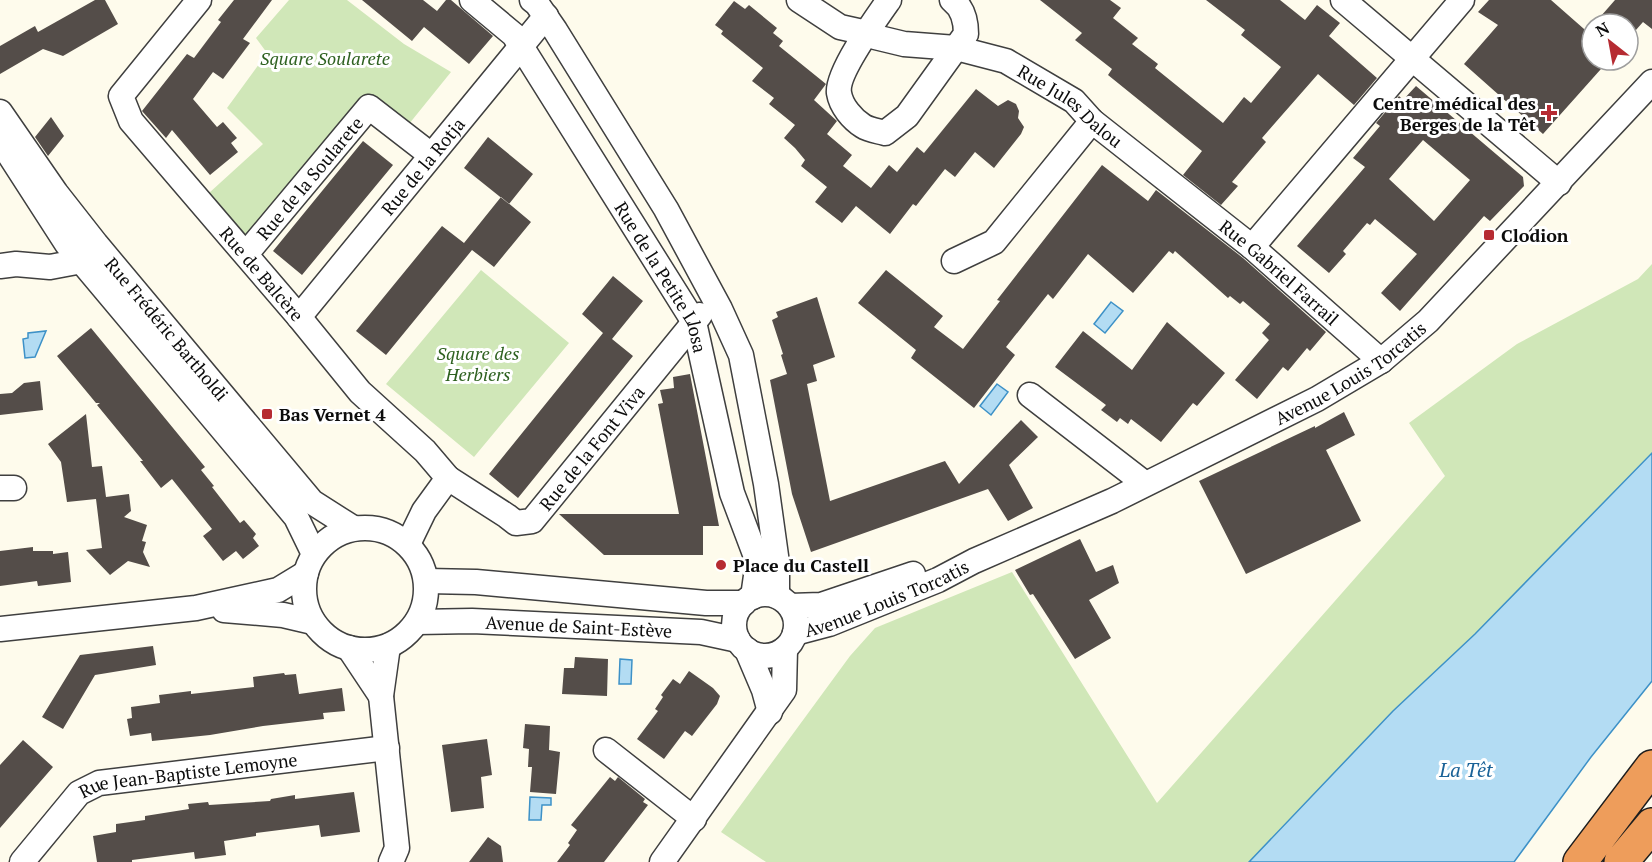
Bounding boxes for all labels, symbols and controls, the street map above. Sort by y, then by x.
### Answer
north arrow [1580,12,1640,72]
text: N [1591,17,1613,42]
park label: Square Soularete [260,46,390,70]
street label: Rue Jules Dalou [1013,59,1128,153]
place label: Centre médical des Berges de la Têt [1373,91,1536,136]
marker: Centre médical des Berges de la Têt [1540,104,1558,122]
street label: Rue de la Soularete [251,111,368,245]
street label: Rue de la Rotja [376,112,470,220]
street label: Rue de la Petite Llosa [609,197,712,355]
street label: Rue Gabriel Farrail [1215,214,1344,330]
street label: Rue de Balcère [215,222,309,326]
place label: Clodion [1501,223,1569,247]
marker: Clodion [1482,228,1496,242]
street label: Rue Frédéric Bartholdi [100,252,234,406]
street label: Avenue Louis Torcatis [1271,316,1431,430]
park label: Square des Herbiers [437,341,519,386]
street label: Rue de la Font Viva [533,380,650,515]
place label: Bas Vernet 4 [279,402,387,426]
marker: Bas Vernet 4 [260,407,274,421]
place label: Place du Castell [733,553,869,577]
street label: Avenue Louis Torcatis [802,554,973,642]
marker: Place du Castell [714,558,728,572]
street label: Avenue de Saint-Estève [485,610,673,643]
street label: Rue Jean-Baptiste Lemoyne [74,747,299,803]
water label: La Têt [1438,756,1494,783]

